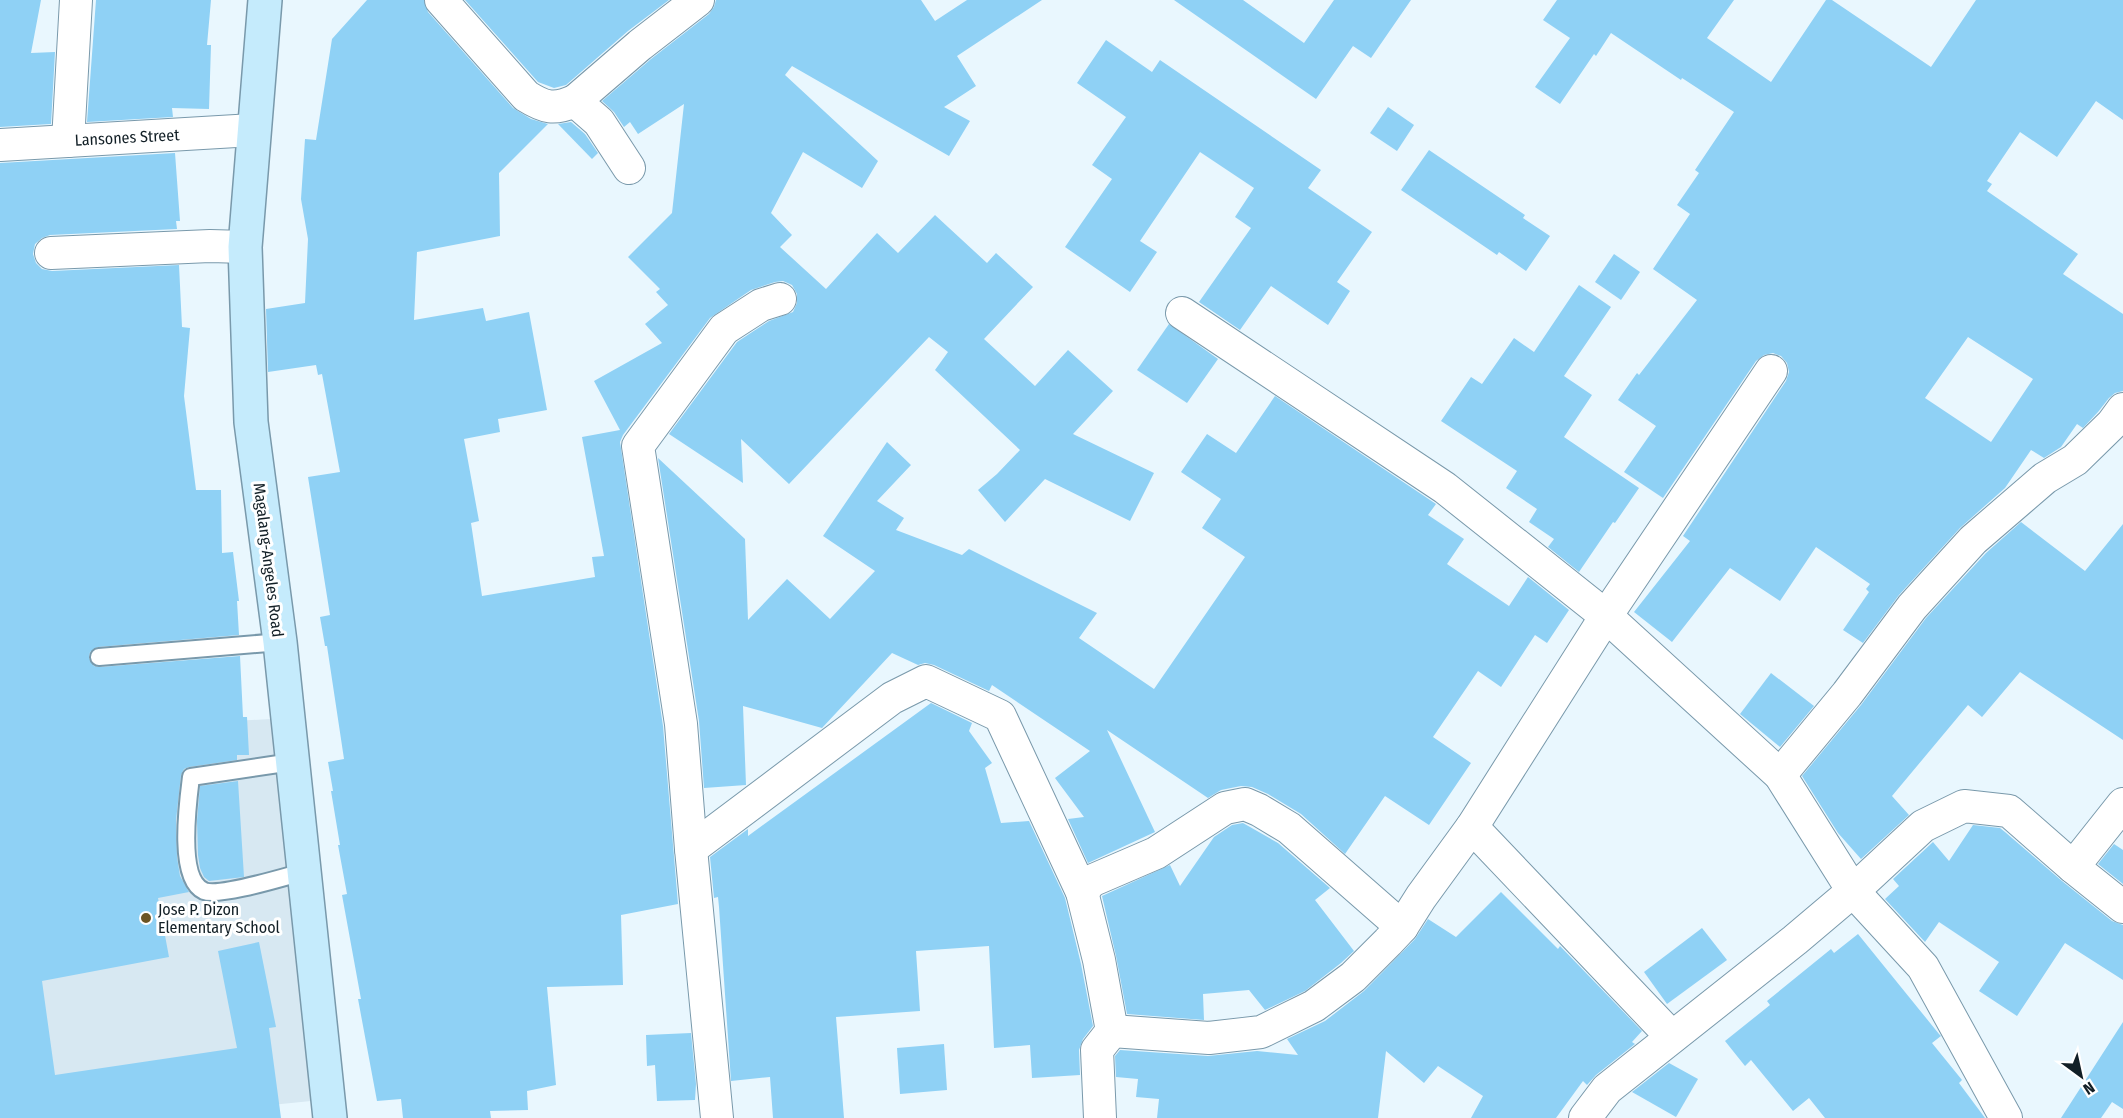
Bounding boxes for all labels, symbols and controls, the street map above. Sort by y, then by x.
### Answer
street label: Lansones Street [74,125,181,150]
street label: Magalang-Angeles Road [250,482,287,638]
place label: Jose P. Dizon Elementary School [158,900,280,937]
marker: Jose P. Dizon Elementary School [139,911,153,925]
north arrow [2051,1046,2111,1106]
text: N [2080,1078,2098,1099]

